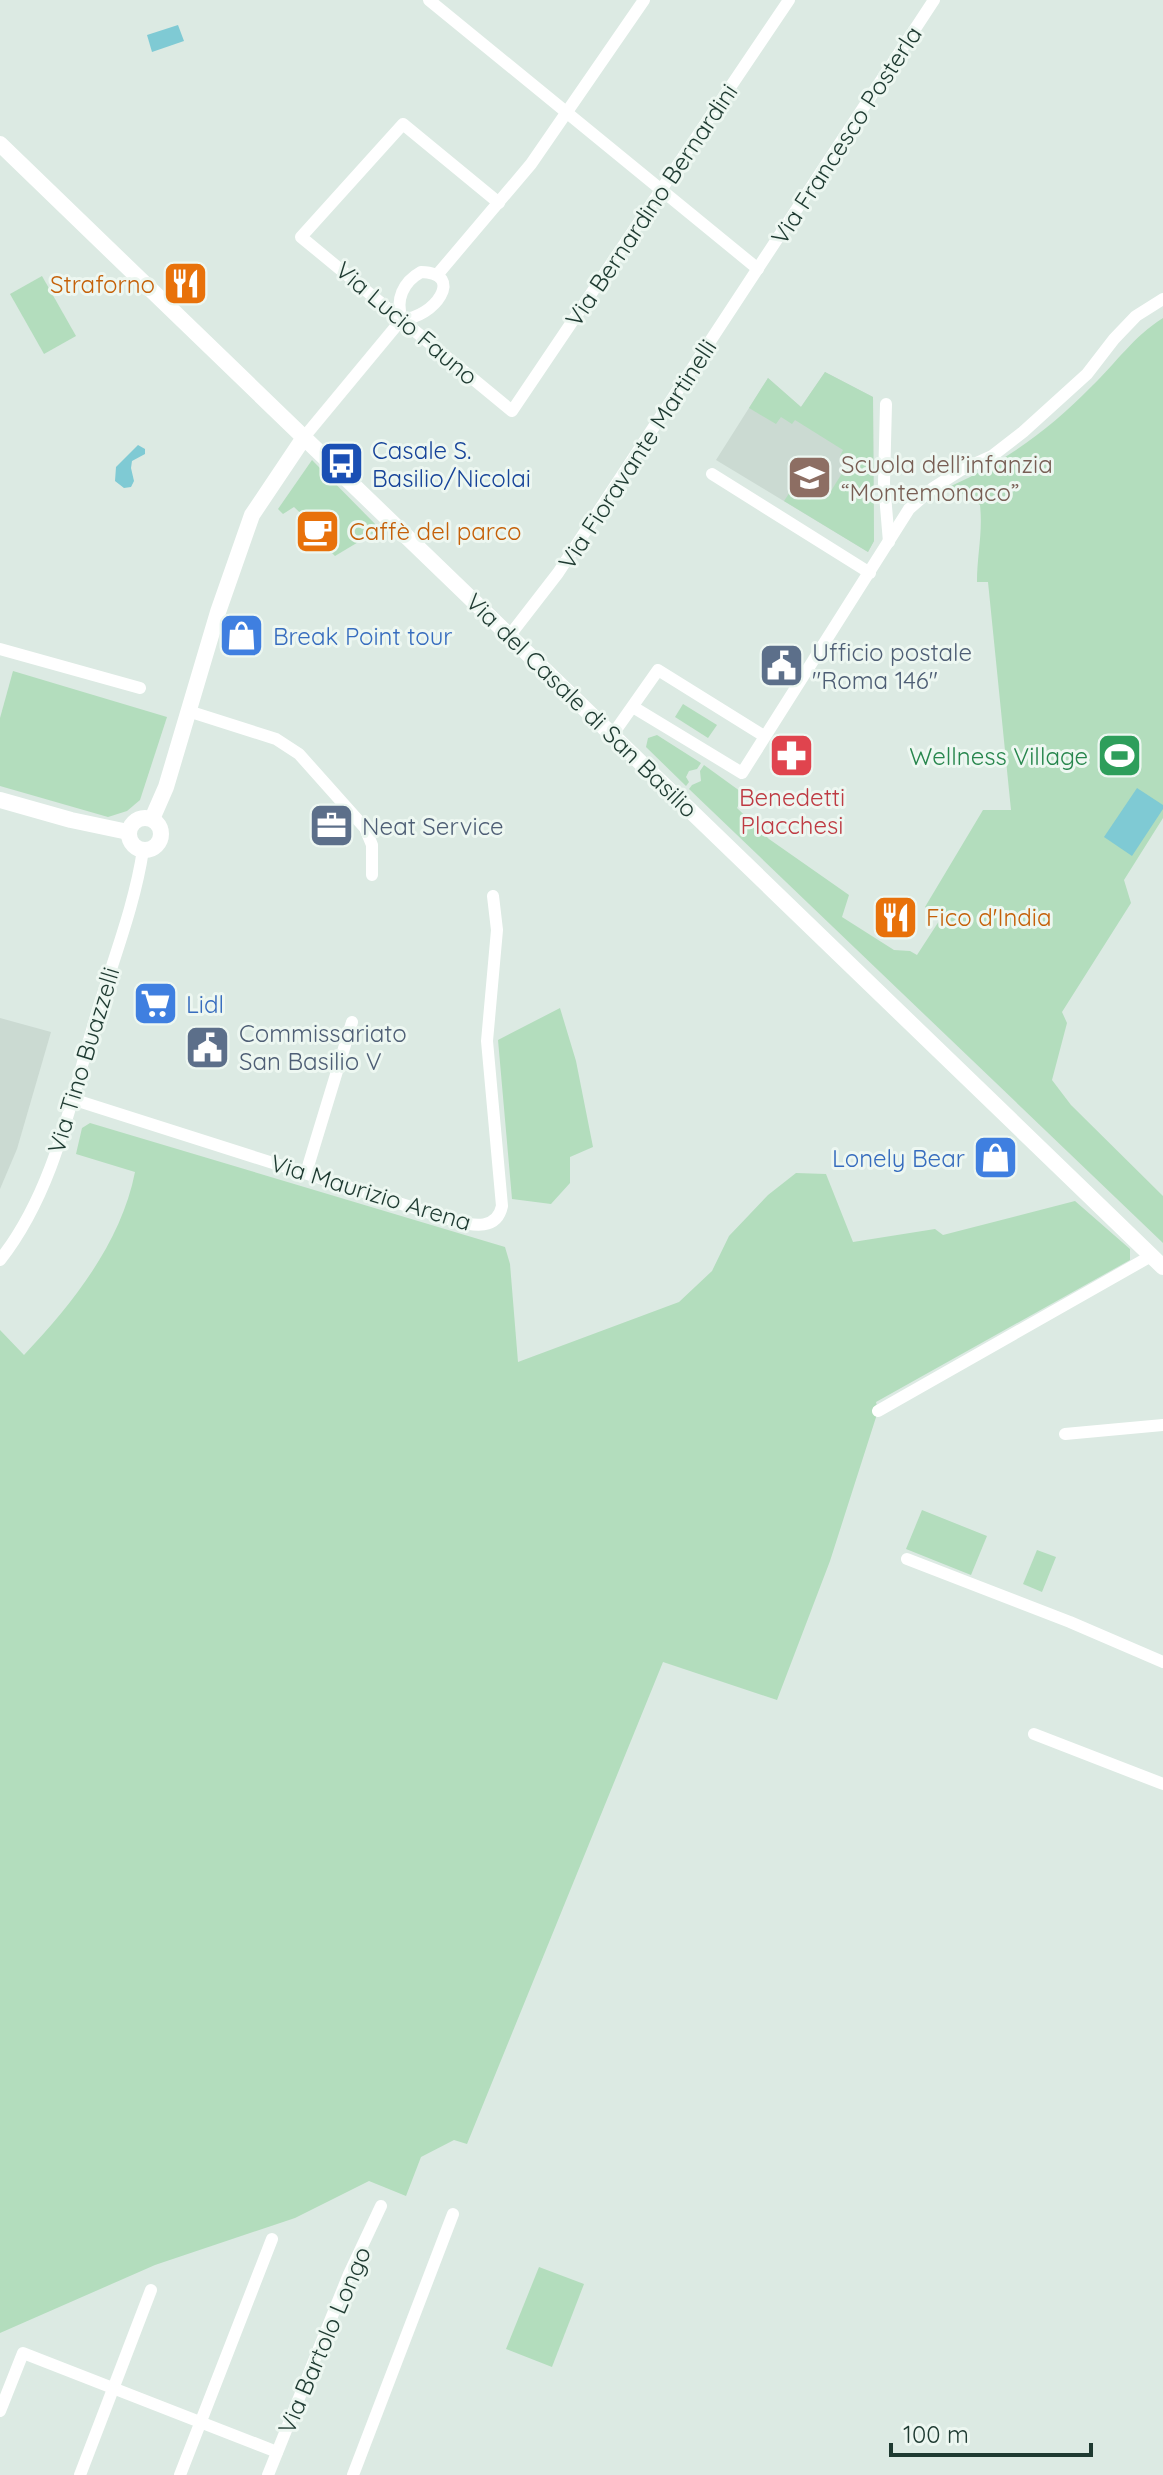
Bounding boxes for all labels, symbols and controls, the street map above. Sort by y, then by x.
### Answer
street label: Via Francesco Posterla [764,20,928,250]
street label: Via Bernardino Bernardini [558,78,744,332]
street label: Via Lucio Fauno [330,255,484,391]
restaurant icon: Straforno [162,260,210,308]
place label: Straforno [50,269,155,299]
street label: Via Fioravante Martinelli [551,333,723,575]
place label: Casale S. Basilio/Nicolai [372,435,531,493]
bus stop icon: Casale S. Basilio/Nicolai [317,440,365,488]
place label: Scuola dell’infanzia “Montemonaco” [841,449,1053,507]
school or university icon: Scuola dell’infanzia “Montemonaco” [786,454,834,502]
cafe icon: Caffè del parco [294,507,342,555]
place label: Caffè del parco [349,516,522,546]
street label: Via del Casale di San Basilio [460,586,704,824]
shop icon: Break Point tour [218,612,266,660]
place label: Break Point tour [273,621,453,651]
place label: Ufficio postale "Roma 146" [812,637,972,695]
public building icon: Ufficio postale "Roma 146" [757,642,805,690]
pharmacy icon: Benedetti Placchesi [768,731,816,779]
sports icon: Wellness Village [1095,732,1143,780]
place label: Wellness Village [909,741,1088,771]
place label: Benedetti Placchesi [739,782,845,840]
office icon: Neat Service [307,802,355,850]
place label: Neat Service [362,811,504,841]
restaurant icon: Fico d'India [871,893,919,941]
place label: Fico d'India [926,902,1051,932]
street label: Via Tino Buazzelli [40,963,126,1157]
supermarket icon: Lidl [131,980,179,1028]
place label: Lidl [186,989,224,1019]
place label: Commissariato San Basilio V [239,1018,407,1076]
public building icon: Commissariato San Basilio V [184,1023,232,1071]
shop icon: Lonely Bear [972,1134,1020,1182]
place label: Lonely Bear [832,1143,965,1173]
street label: Via Maurizio Arena [267,1147,475,1237]
street label: Via Bartolo Longo [271,2242,377,2438]
scale bar [891,2407,1091,2457]
text: 100 m [903,2419,969,2449]

